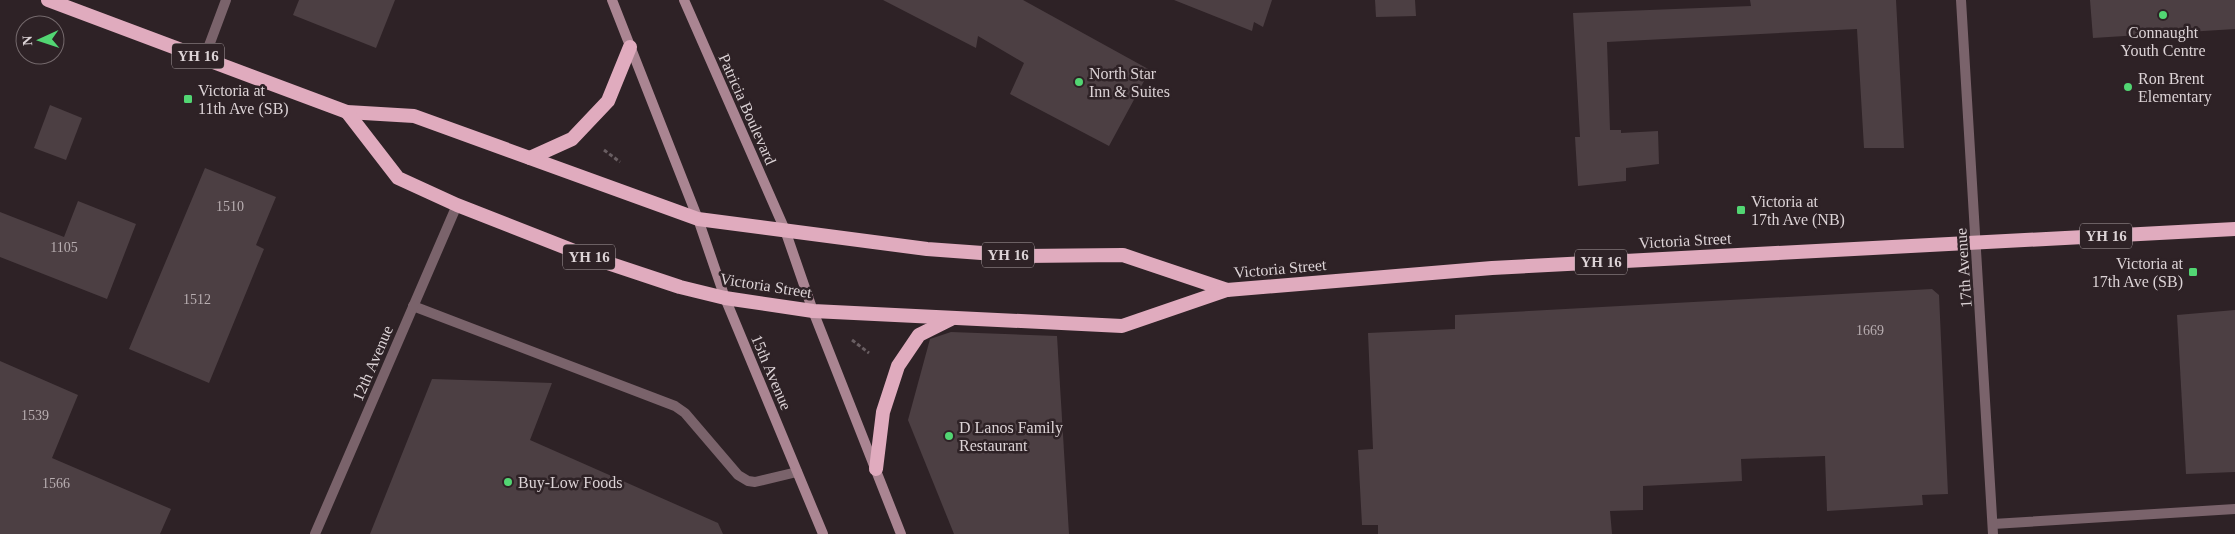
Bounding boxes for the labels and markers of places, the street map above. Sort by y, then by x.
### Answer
marker: Connaught Youth Centre [2157,9,2169,21]
place label: Connaught Youth Centre [2120,24,2206,59]
place label: North Star Inn & Suites [1089,65,1170,100]
place label: Ron Brent Elementary [2138,70,2212,106]
marker: North Star Inn & Suites [1073,76,1085,88]
marker: Ron Brent Elementary [2122,81,2134,93]
place label: Victoria at 11th Ave (SB) [198,82,289,118]
marker: Victoria at 11th Ave (SB) [182,93,194,105]
place label: Victoria at 17th Ave (NB) [1751,193,1845,229]
marker: Victoria at 17th Ave (NB) [1735,204,1747,216]
place label: Victoria at 17th Ave (SB) [2092,255,2184,291]
marker: Victoria at 17th Ave (SB) [2187,266,2199,278]
place label: D Lanos Family Restaurant [959,419,1063,454]
marker: D Lanos Family Restaurant [943,430,955,442]
place label: Buy-Low Foods [518,474,622,492]
marker: Buy-Low Foods [502,476,514,488]

